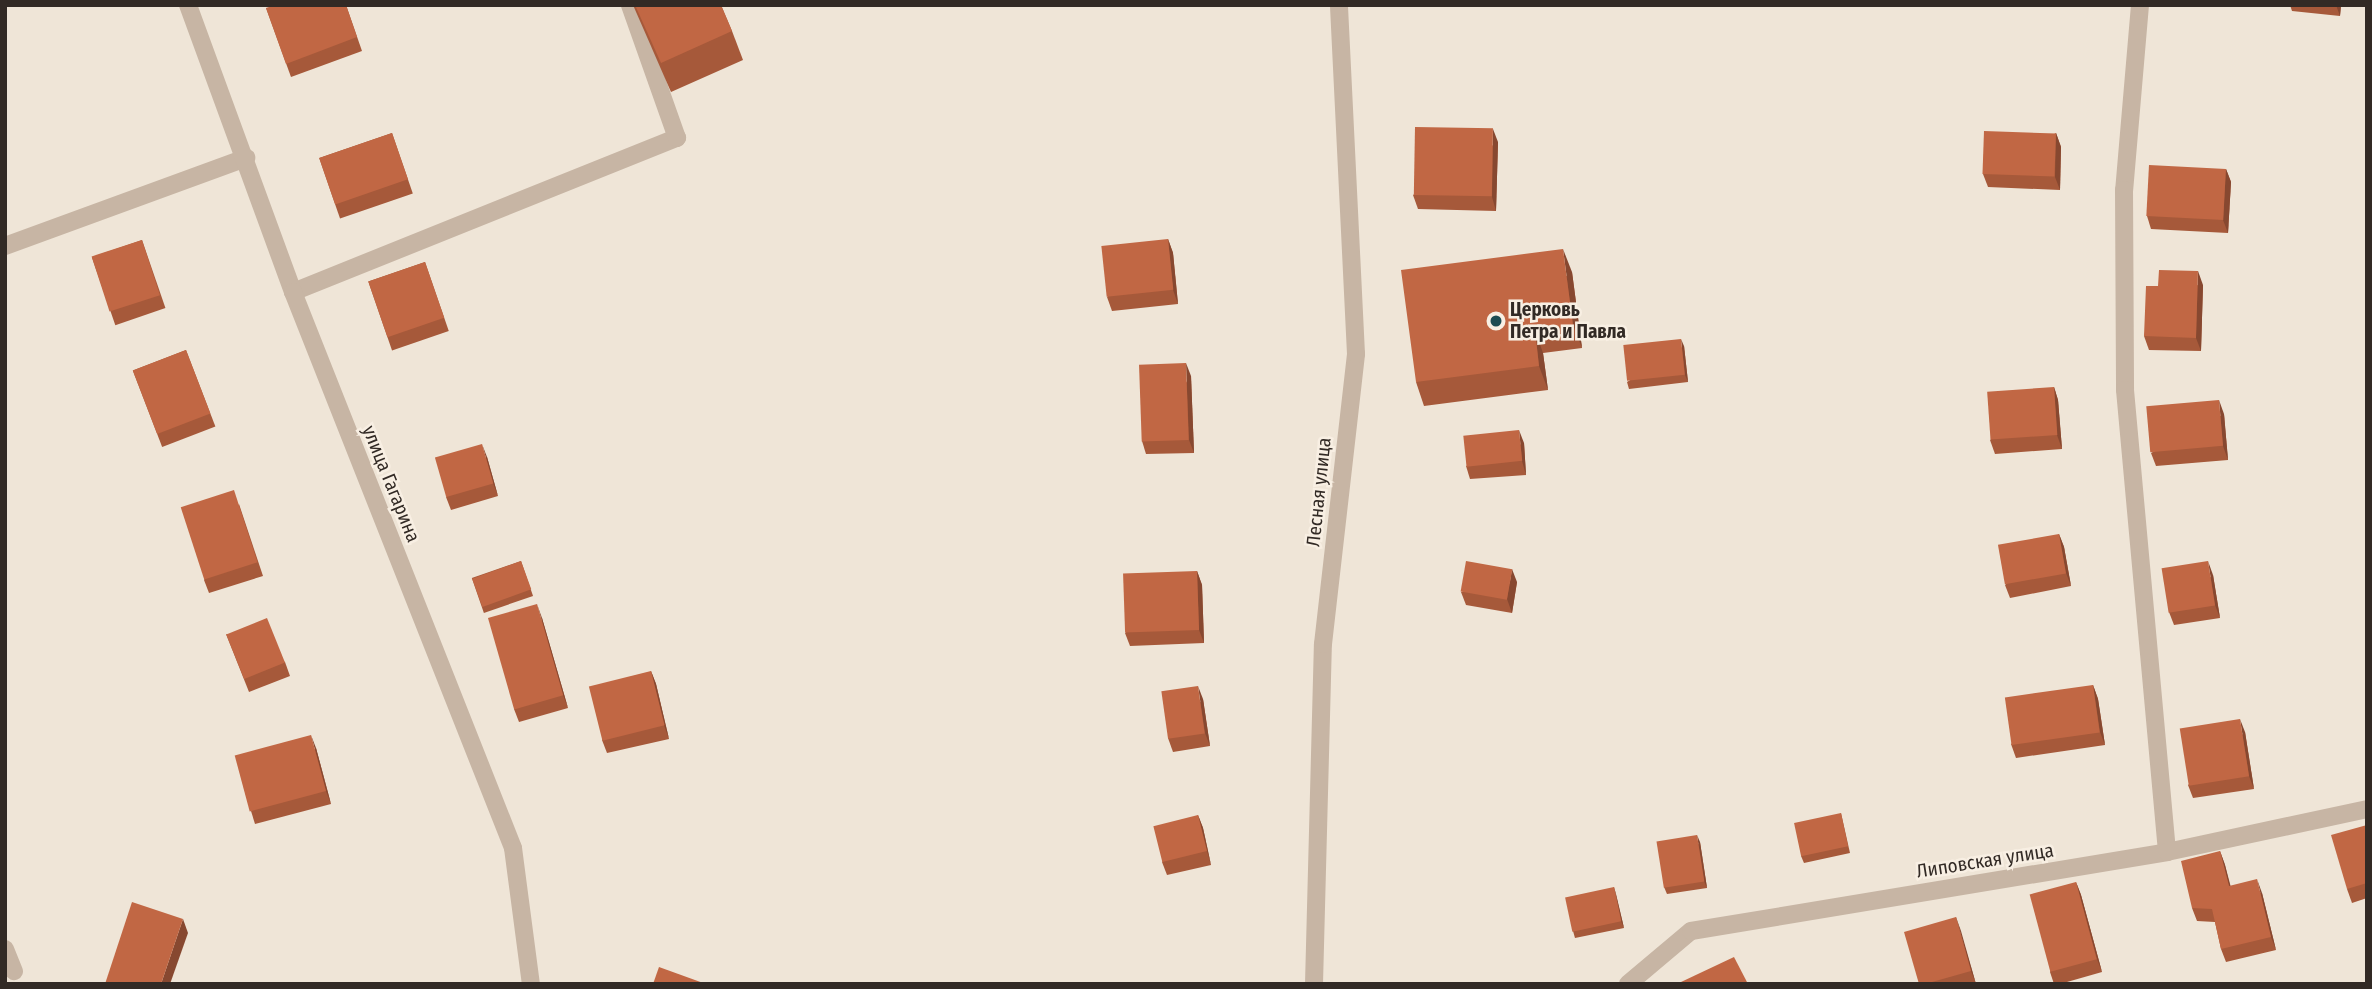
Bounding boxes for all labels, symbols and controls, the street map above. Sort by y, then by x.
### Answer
place label: Церковь Петра и Павла [1510,299,1626,343]
marker: Церковь Петра и Павла [1488,313,1504,329]
street label: улица Гагарина [357,422,425,546]
street label: Лесная улица [1302,436,1336,548]
street label: Липовская улица [1915,839,2055,883]

